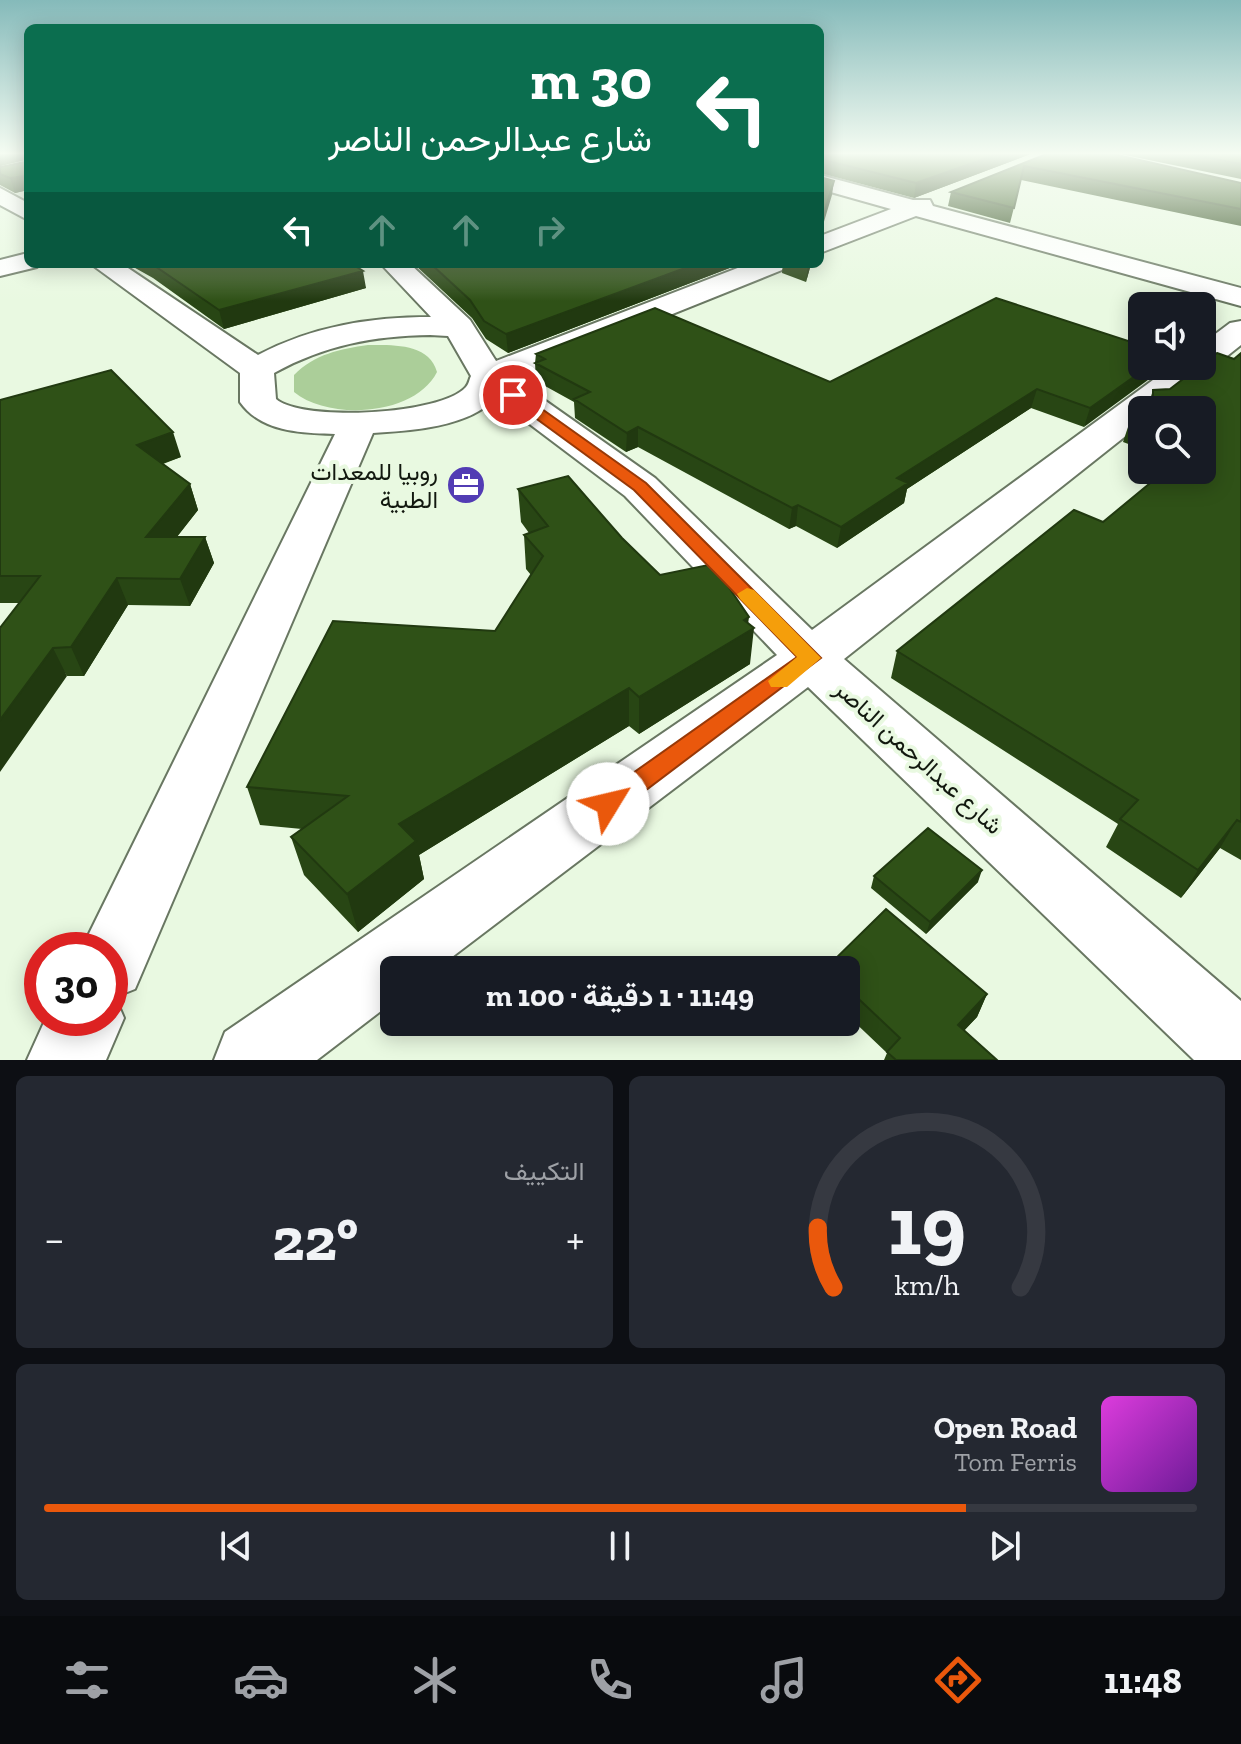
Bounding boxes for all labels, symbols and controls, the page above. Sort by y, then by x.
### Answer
text: 30 m [530,46,652,113]
icon: left [680,56,784,160]
text: شارع عبدالرحمن الناصر [328,117,652,160]
icon: left [276,208,320,252]
icon: ahead [360,208,404,252]
icon: ahead [444,208,488,252]
icon: right [528,208,572,252]
map controls [1128,292,1216,484]
button: sound [1128,292,1216,380]
pin [479,361,547,429]
icon: arrive [491,373,535,417]
button: search [1128,396,1216,484]
place label: روبيا للمعدات الطبية [311,457,438,514]
office icon: روبيا للمعدات الطبية [445,464,487,506]
street label: شارع عبدالرحمن الناصر [827,673,1009,842]
position arrow [566,762,650,846]
speed limit sign: 30 [24,932,128,1036]
text: 11:49 · 1 دقيقة · 100 m [486,978,754,1014]
text: التكييف [504,1155,585,1187]
text: 19 [888,1175,966,1275]
text: 22° [272,1203,358,1275]
text: − [44,1212,65,1265]
text: + [566,1212,584,1265]
text: km/h [894,1268,959,1302]
text: Open Road [934,1410,1077,1446]
text: Tom Ferris [954,1446,1077,1478]
icon: previous [214,1524,258,1568]
icon: pause [598,1524,642,1568]
icon: next [983,1524,1027,1568]
icon: filters [59,1652,115,1708]
icon: car [233,1652,289,1708]
icon: climate [407,1652,463,1708]
icon: phone [582,1652,638,1708]
icon: music [756,1652,812,1708]
icon: directions [930,1652,986,1708]
text: 11:48 [1104,1659,1182,1702]

